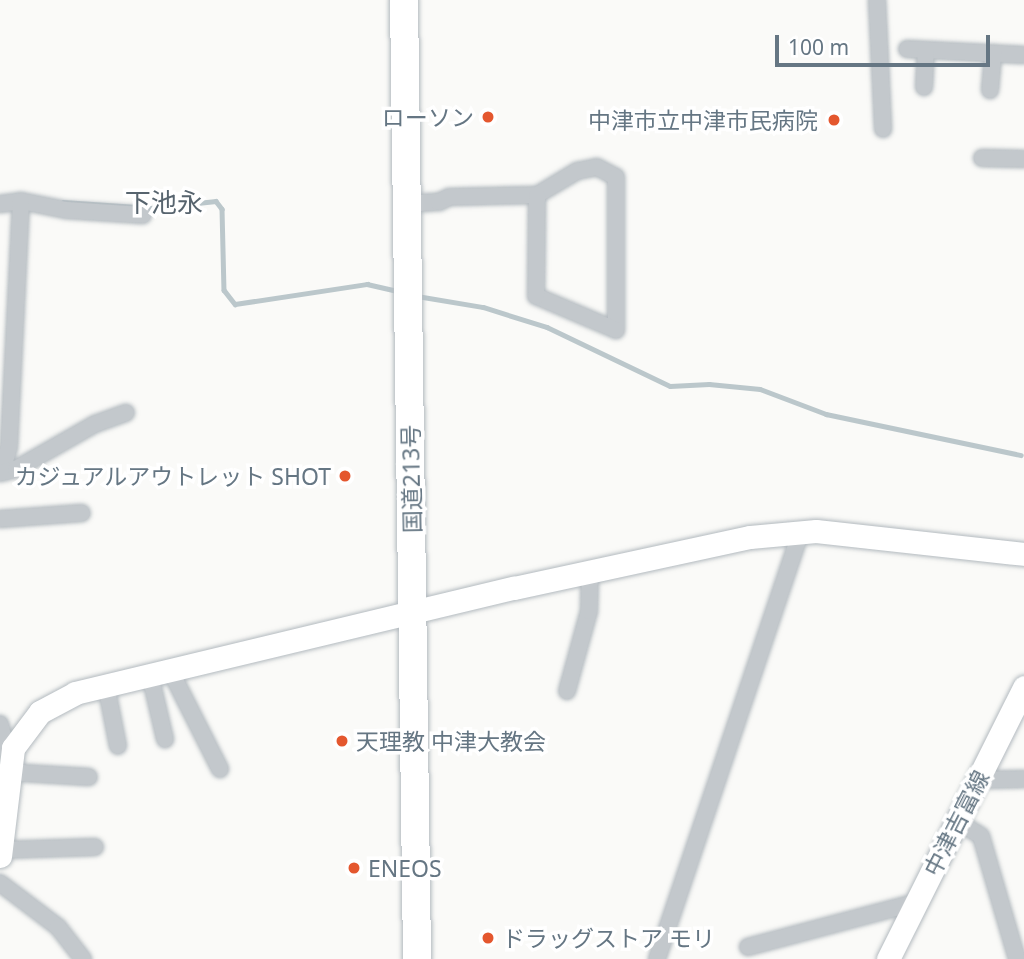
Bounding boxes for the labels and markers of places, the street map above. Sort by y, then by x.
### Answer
place label: ローソン [382,103,474,131]
place label: 中津市立中津市民病院 [588,106,818,134]
marker: ローソン [480,109,496,125]
marker: 中津市立中津市民病院 [824,110,844,130]
place label: カジュアルアウトレット SHOT [12,462,331,490]
marker: カジュアルアウトレット SHOT [337,468,353,484]
place label: 天理教 中津大教会 [356,727,546,755]
marker: 天理教 中津大教会 [334,733,350,749]
place label: ENEOS [368,854,442,882]
marker: ENEOS [346,860,362,876]
place label: ドラッグストア モリ [502,924,715,952]
marker: ドラッグストア モリ [480,930,496,946]

